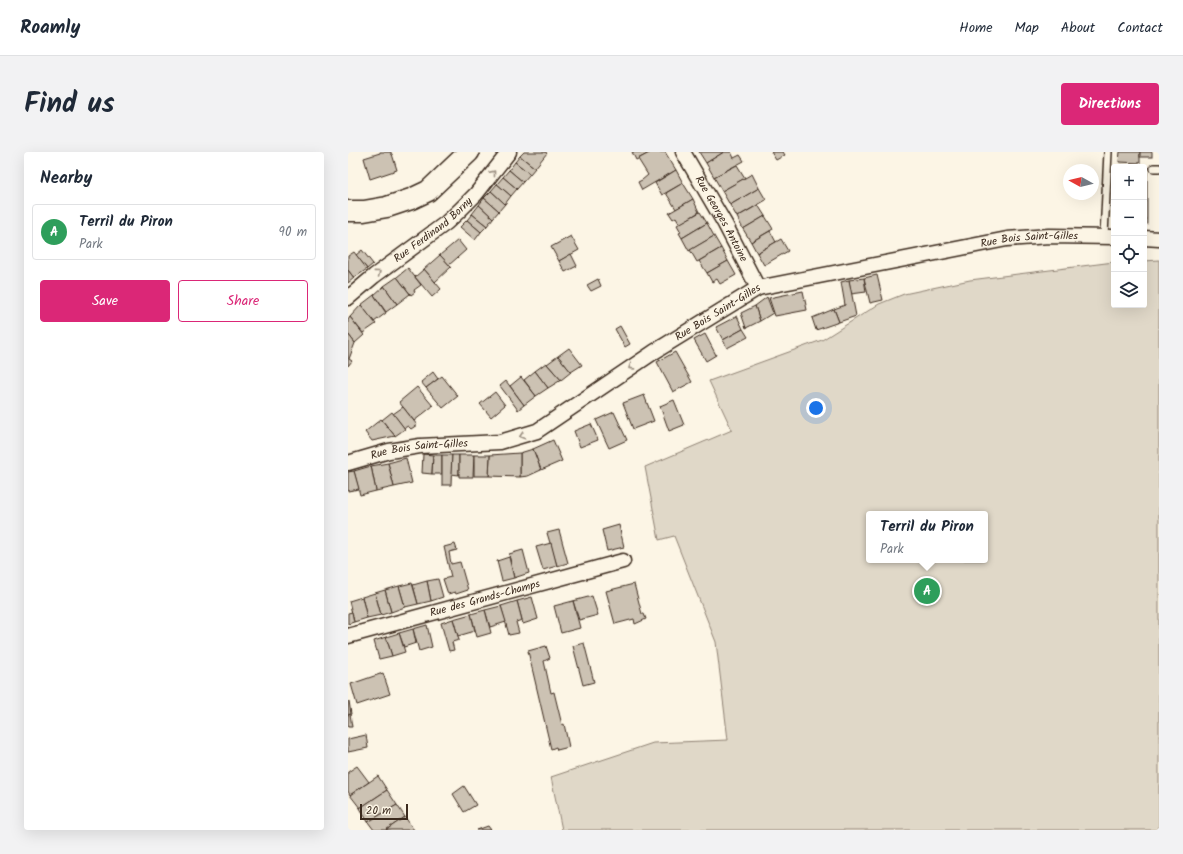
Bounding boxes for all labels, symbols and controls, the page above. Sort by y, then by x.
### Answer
text: Roamly [20,13,80,43]
text: Home [959,17,993,39]
text: Map [1015,17,1039,39]
text: About [1061,17,1095,39]
text: Contact [1117,17,1163,39]
text: Find us [24,82,115,127]
button: Directions [1061,83,1159,125]
north arrow [1063,164,1099,200]
map controls [1111,164,1147,308]
button: + [1111,164,1147,200]
text: Nearby [40,165,92,192]
one-way arrow [488,170,495,178]
street label: Rue Georges Antoine [690,173,752,265]
street label: Rue Ferdinand Borny [390,192,478,268]
button: − [1111,200,1147,236]
text: Terril du Piron [79,210,173,234]
text: A [50,222,58,243]
text: 90 m [279,222,307,243]
street label: Rue Bois Saint-Gilles [979,227,1079,253]
text: Park [79,234,103,255]
button: locate [1111,236,1147,272]
one-way arrow [374,271,381,278]
button: layers [1111,272,1147,308]
street label: Rue Bois Saint-Gilles [671,279,765,346]
button: Save [40,280,170,322]
button: Share [178,280,308,322]
one-way arrow [629,362,636,369]
your location [806,398,826,418]
one-way arrow [519,431,526,440]
street label: Rue Bois Saint-Gilles [368,435,469,465]
popup [866,511,988,563]
text: Terril du Piron [880,515,974,539]
text: Park [880,539,904,560]
street label: Rue des Grands-Champs [428,575,543,622]
pin: A [914,576,940,606]
scale bar [360,802,408,821]
text: 20 m [366,802,391,820]

